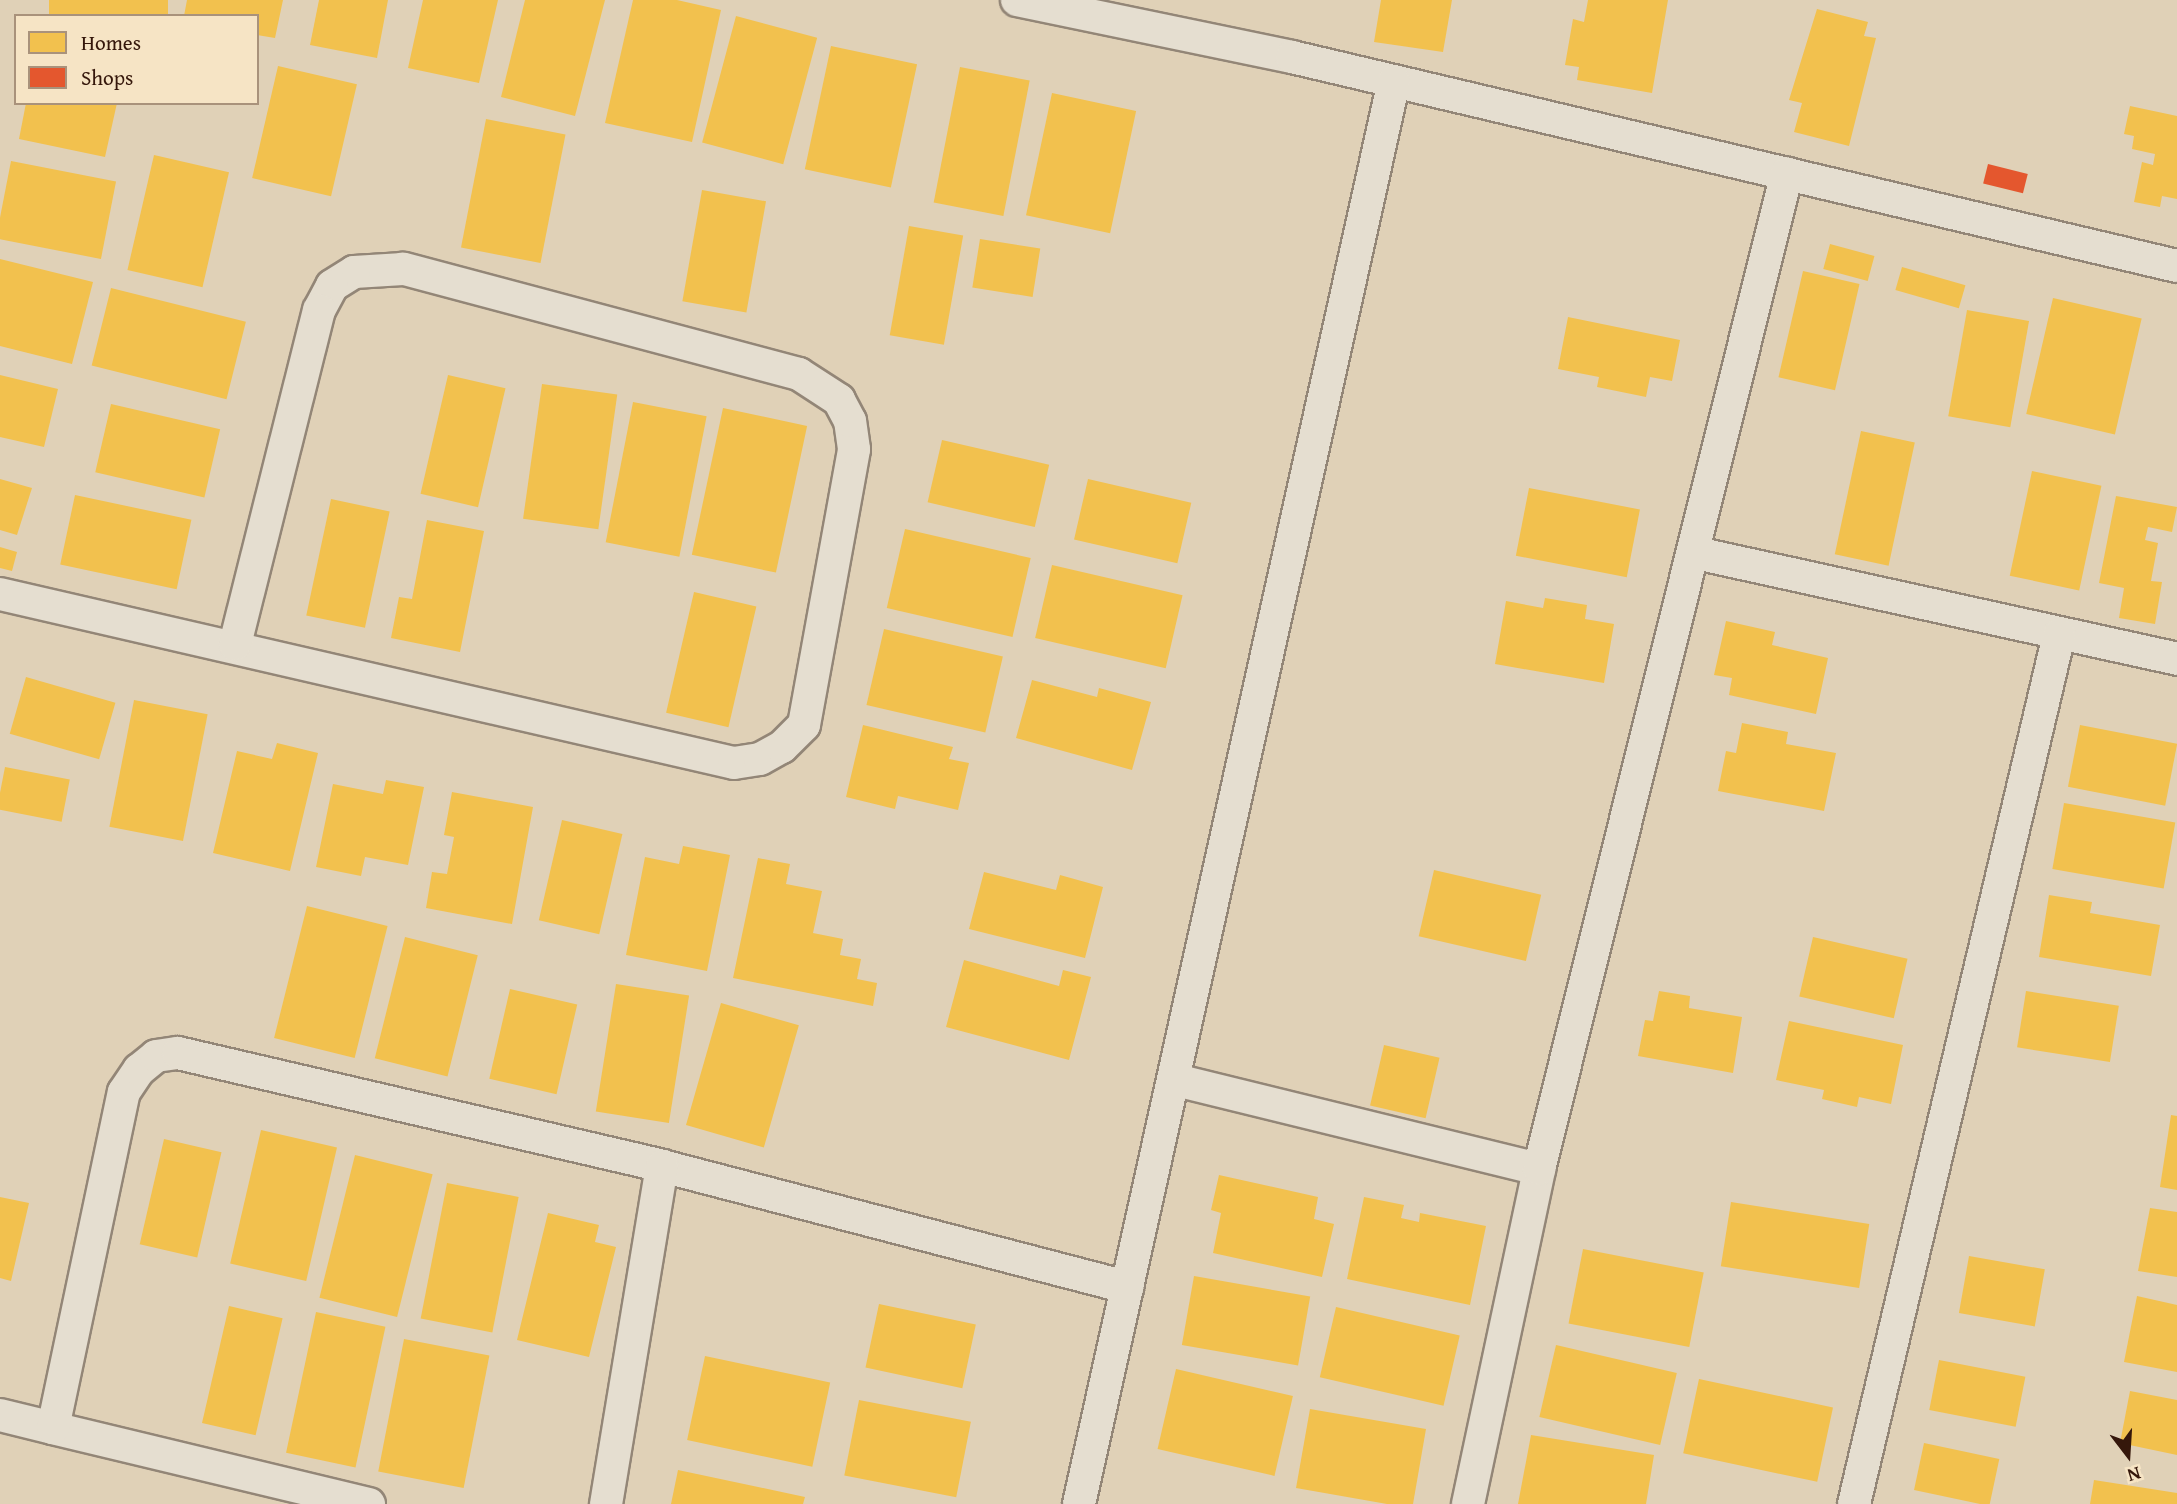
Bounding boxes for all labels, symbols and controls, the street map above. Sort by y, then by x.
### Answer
legend [14,14,259,105]
text: Homes [81,27,141,58]
text: Shops [81,62,133,93]
north arrow [2093,1420,2163,1490]
text: N [2124,1460,2144,1490]

